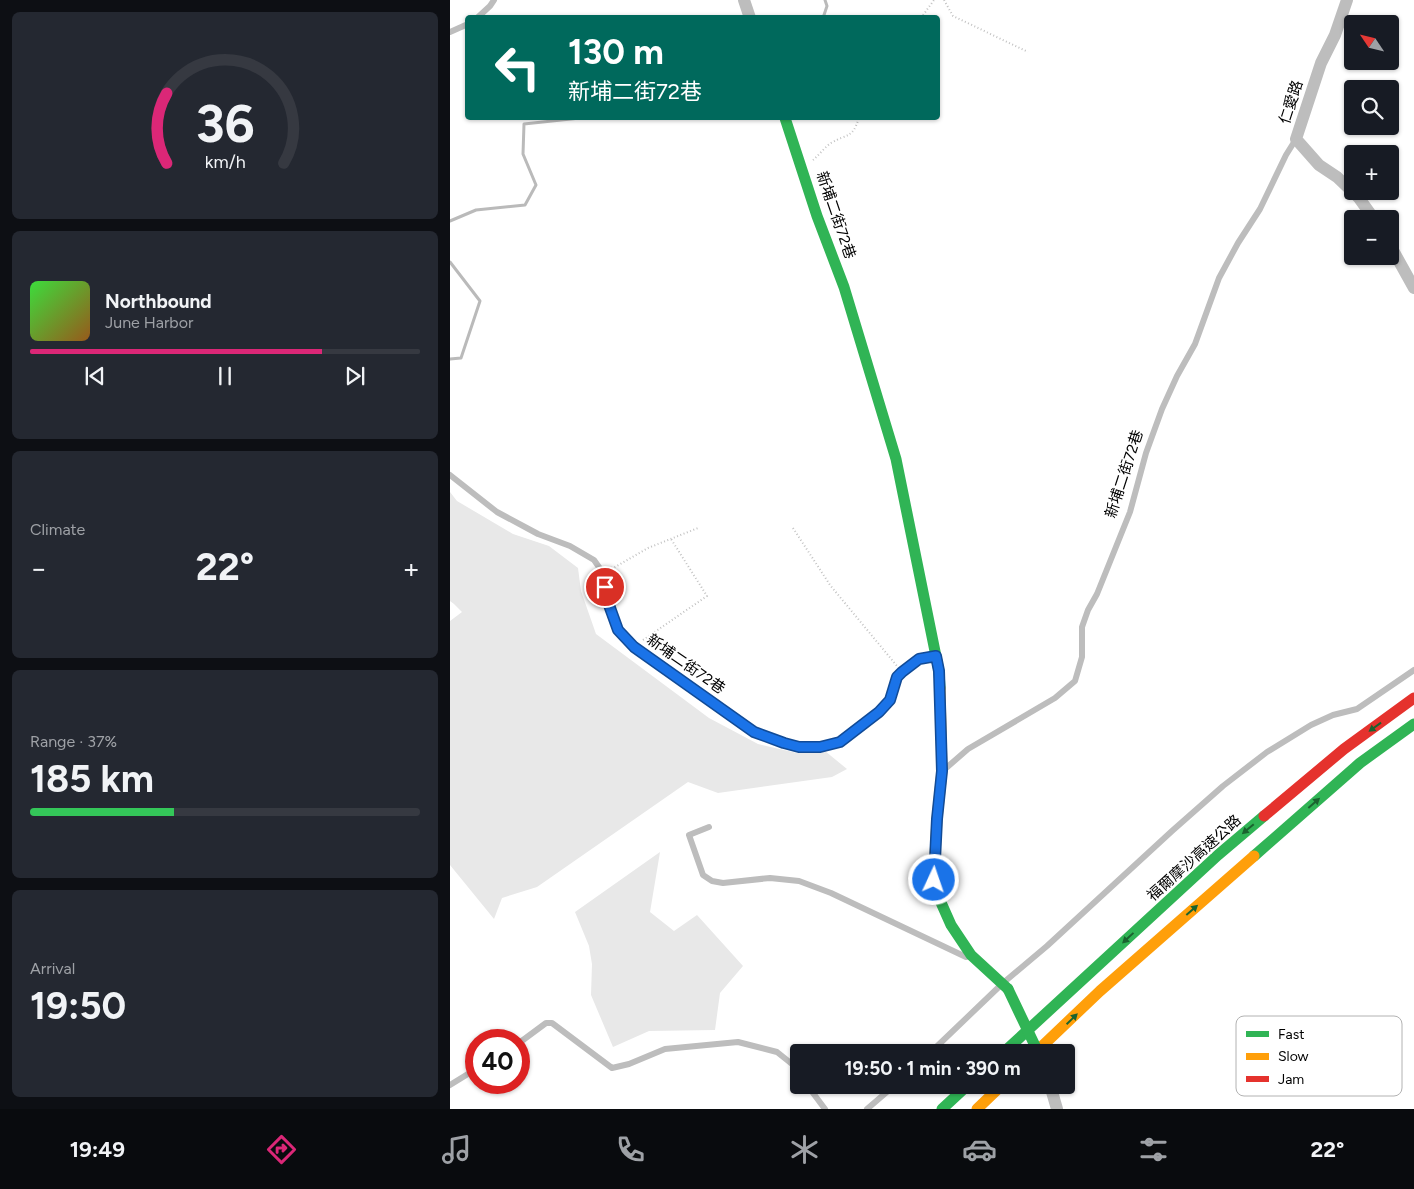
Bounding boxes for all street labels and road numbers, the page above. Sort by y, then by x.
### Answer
street label: 仁愛路 [1275,78,1307,126]
street label: 新埔二街72巷 [813,169,859,261]
street label: 新埔二街72巷 [1101,428,1147,520]
street label: 新埔二街72巷 [643,630,729,698]
street label: 福爾摩沙高速公路 [1143,811,1245,905]

